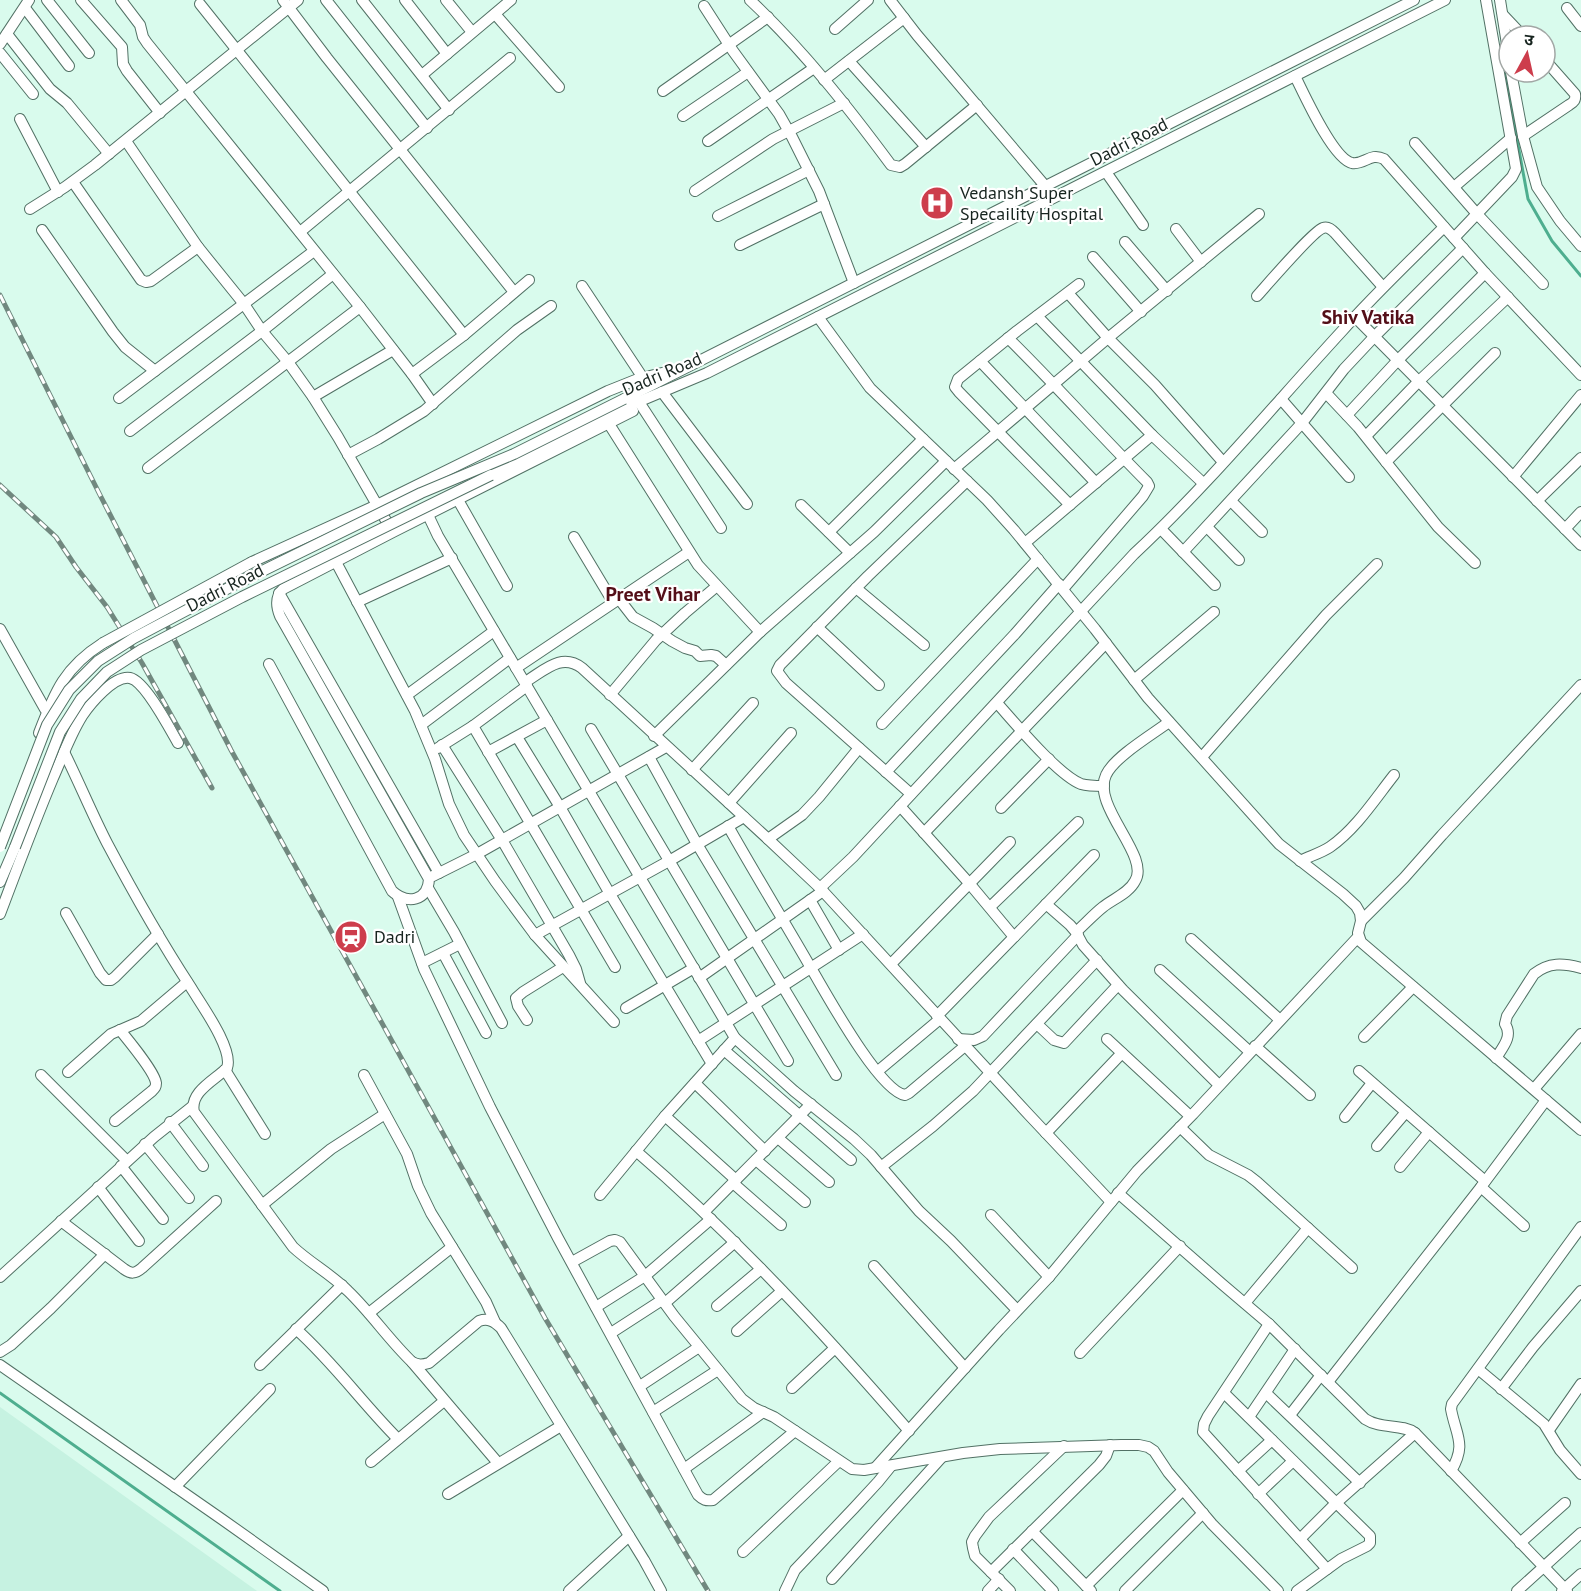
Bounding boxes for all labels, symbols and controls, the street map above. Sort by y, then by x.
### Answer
north arrow [1497,24,1557,84]
text: उ [1523,29,1536,50]
street label: Dadri Road [1086,112,1172,171]
place label: Vedansh Super Specaility Hospital [959,181,1104,225]
hospital icon: Vedansh Super Specaility Hospital [919,185,955,221]
district label: Shiv Vatika [1321,304,1415,330]
street label: Dadri Road [619,346,705,401]
street label: Dadri Road [182,558,268,617]
district label: Preet Vihar [606,581,700,607]
station icon: Dadri [333,919,369,955]
place label: Dadri [374,925,415,948]

